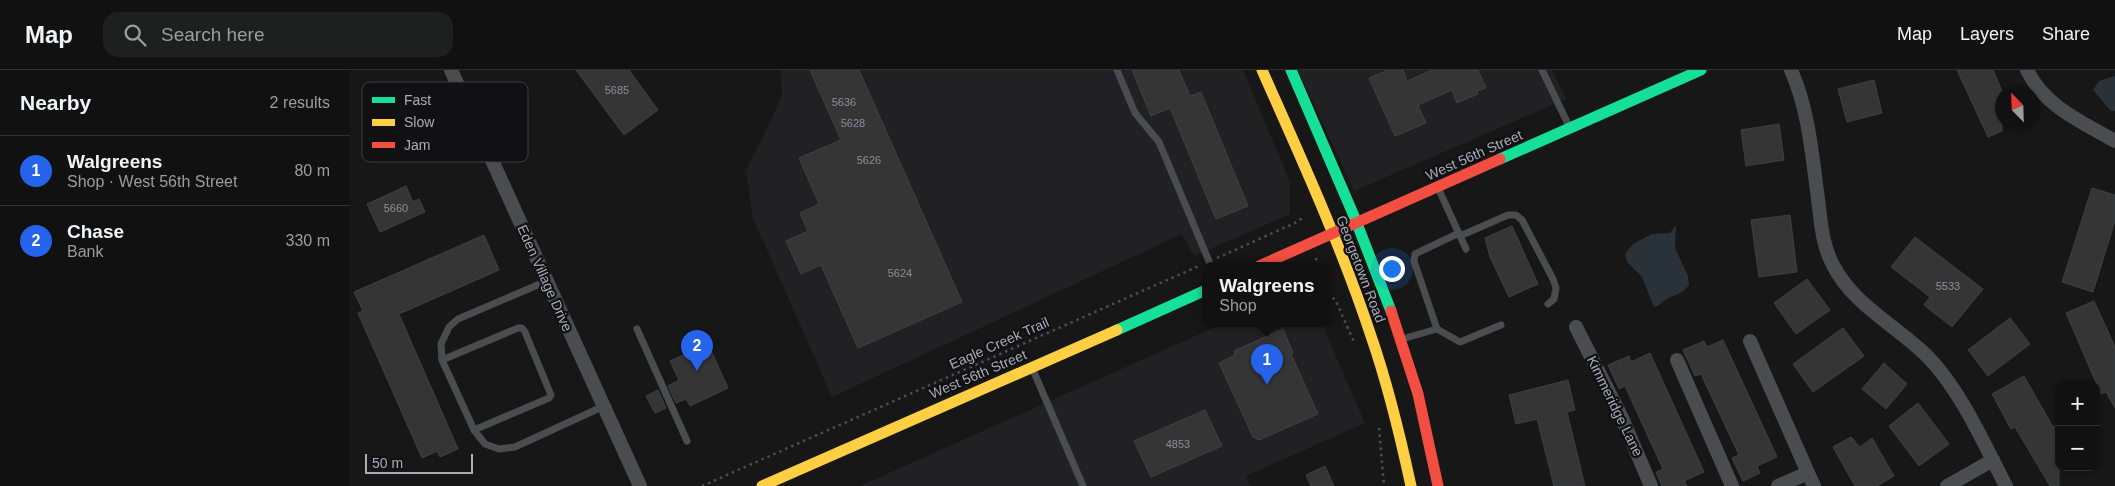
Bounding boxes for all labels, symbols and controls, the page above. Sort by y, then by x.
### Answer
search box [103,12,453,57]
text: Map [25,21,73,48]
icon: search [121,21,149,49]
text: Search here [161,24,265,45]
text: Map [1897,24,1932,44]
text: Layers [1960,24,2014,44]
text: Share [2042,24,2090,44]
legend [362,82,528,162]
house number: 5685 [605,84,629,96]
north arrow [1995,85,2040,130]
text: Nearby [20,91,91,114]
text: Fast [404,92,431,108]
text: 2 results [270,94,330,111]
house number: 5636 [832,96,856,108]
text: Slow [404,114,435,130]
house number: 5628 [841,117,865,129]
street label: West 56th Street [1423,126,1525,183]
text: Jam [404,137,430,153]
text: Walgreens [67,151,162,172]
house number: 5626 [857,154,881,166]
text: 1 [32,162,40,179]
text: 80 m [294,162,330,179]
text: Shop · West 56th Street [67,173,237,190]
house number: 5660 [384,202,408,214]
street label: Georgetown Road [1333,213,1389,325]
text: Chase [67,221,124,242]
street label: Eden Village Drive [514,222,576,334]
text: 2 [32,232,40,249]
text: 330 m [286,232,330,249]
text: Bank [67,243,103,260]
your location [1379,256,1405,282]
popup [1202,262,1332,327]
house number: 5624 [888,267,912,279]
text: Walgreens [1219,275,1315,296]
house number: 5533 [1936,280,1960,292]
text: Shop [1219,297,1257,314]
street label: Eagle Creek Trail [947,314,1051,372]
pin: 2 [681,330,713,371]
pin: 1 [1251,344,1283,385]
street label: West 56th Street [927,346,1029,402]
street label: Kimmeridge Lane [1584,353,1646,459]
map controls [2055,381,2100,471]
button: + [2055,381,2100,426]
button: − [2055,426,2100,471]
house number: 4853 [1166,438,1190,450]
scale bar [365,451,472,474]
text: 50 m [372,455,403,471]

